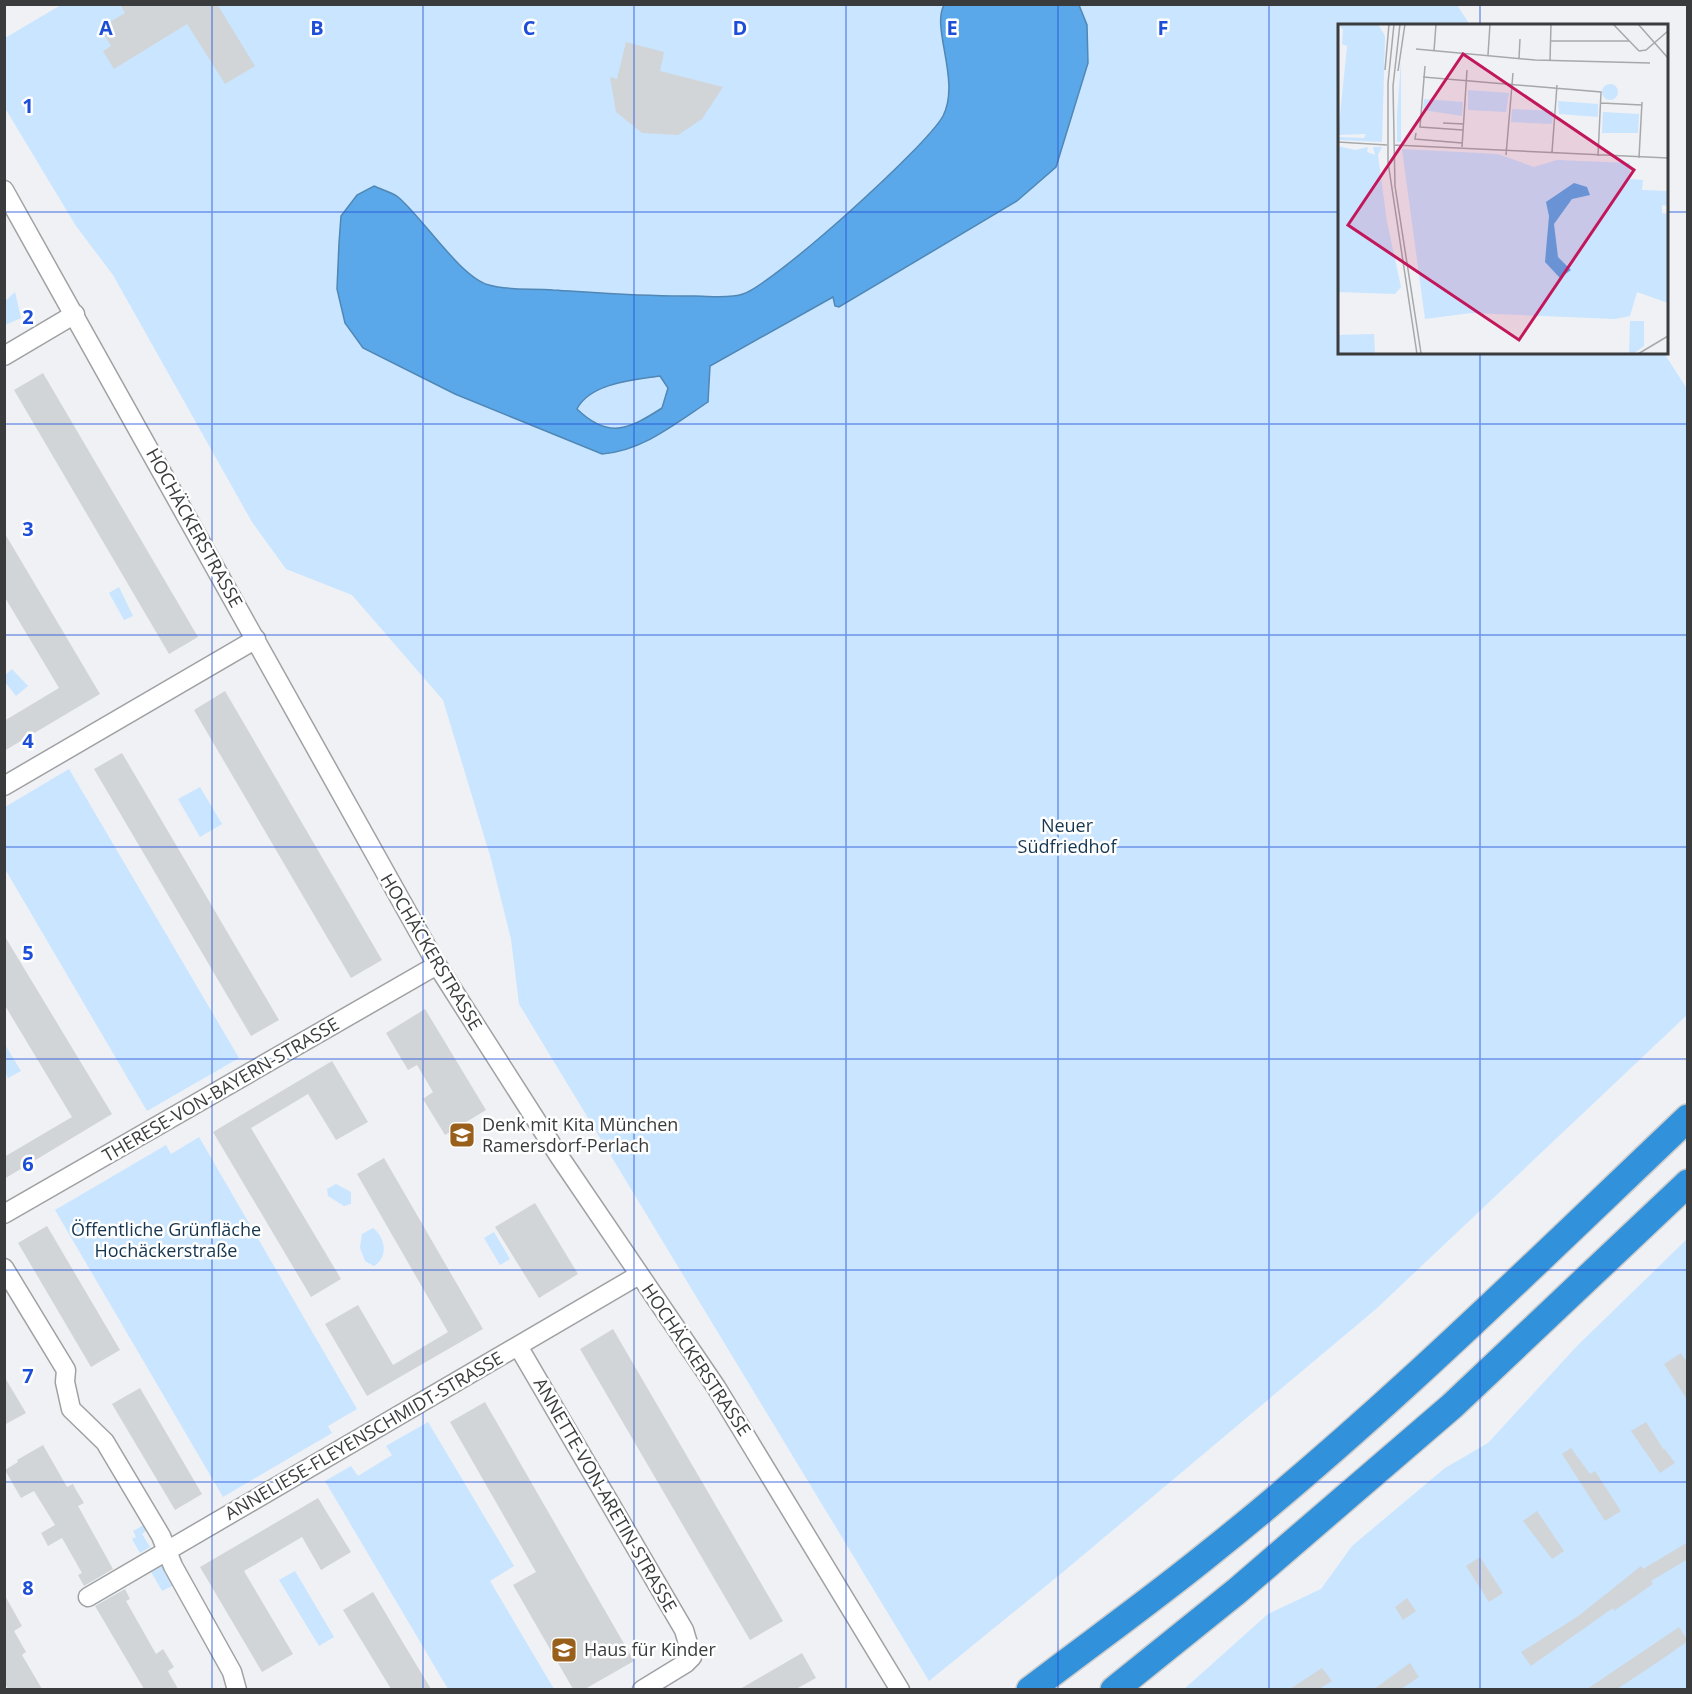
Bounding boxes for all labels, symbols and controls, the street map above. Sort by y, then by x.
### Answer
text: A [99,14,113,41]
text: B [310,14,324,41]
text: C [523,14,536,41]
text: D [733,14,747,41]
text: E [946,14,958,41]
text: F [1158,14,1168,41]
inset map [1338,24,1668,354]
text: 1 [22,92,34,119]
text: 2 [22,303,34,330]
street label: HOCHÄCKERSTRASSE [141,444,249,612]
text: 3 [22,515,34,542]
text: 4 [22,727,34,754]
park label: Neuer Südfriedhof [1018,813,1117,858]
street label: HOCHÄCKERSTRASSE [376,869,488,1034]
text: 5 [22,939,34,966]
street label: THERESE-VON-BAYERN-STRASSE [98,1011,343,1167]
place label: Denk mit Kita München Ramersdorf-Perlach [482,1112,678,1157]
school or university icon: Denk mit Kita München Ramersdorf-Perlach [447,1120,477,1150]
text: 6 [22,1150,34,1177]
park label: Öffentliche Grünfläche Hochäckerstraße [71,1217,261,1262]
street label: HOCHÄCKERSTRASSE [637,1279,757,1440]
street label: ANNELIESE-FLEYENSCHMIDT-STRASSE [220,1345,507,1525]
text: 7 [22,1362,34,1389]
street label: ANNETTE-VON-ARETIN-STRASSE [529,1373,683,1616]
text: 8 [22,1574,34,1601]
school or university icon: Haus für Kinder [549,1635,579,1665]
place label: Haus für Kinder [584,1637,716,1661]

